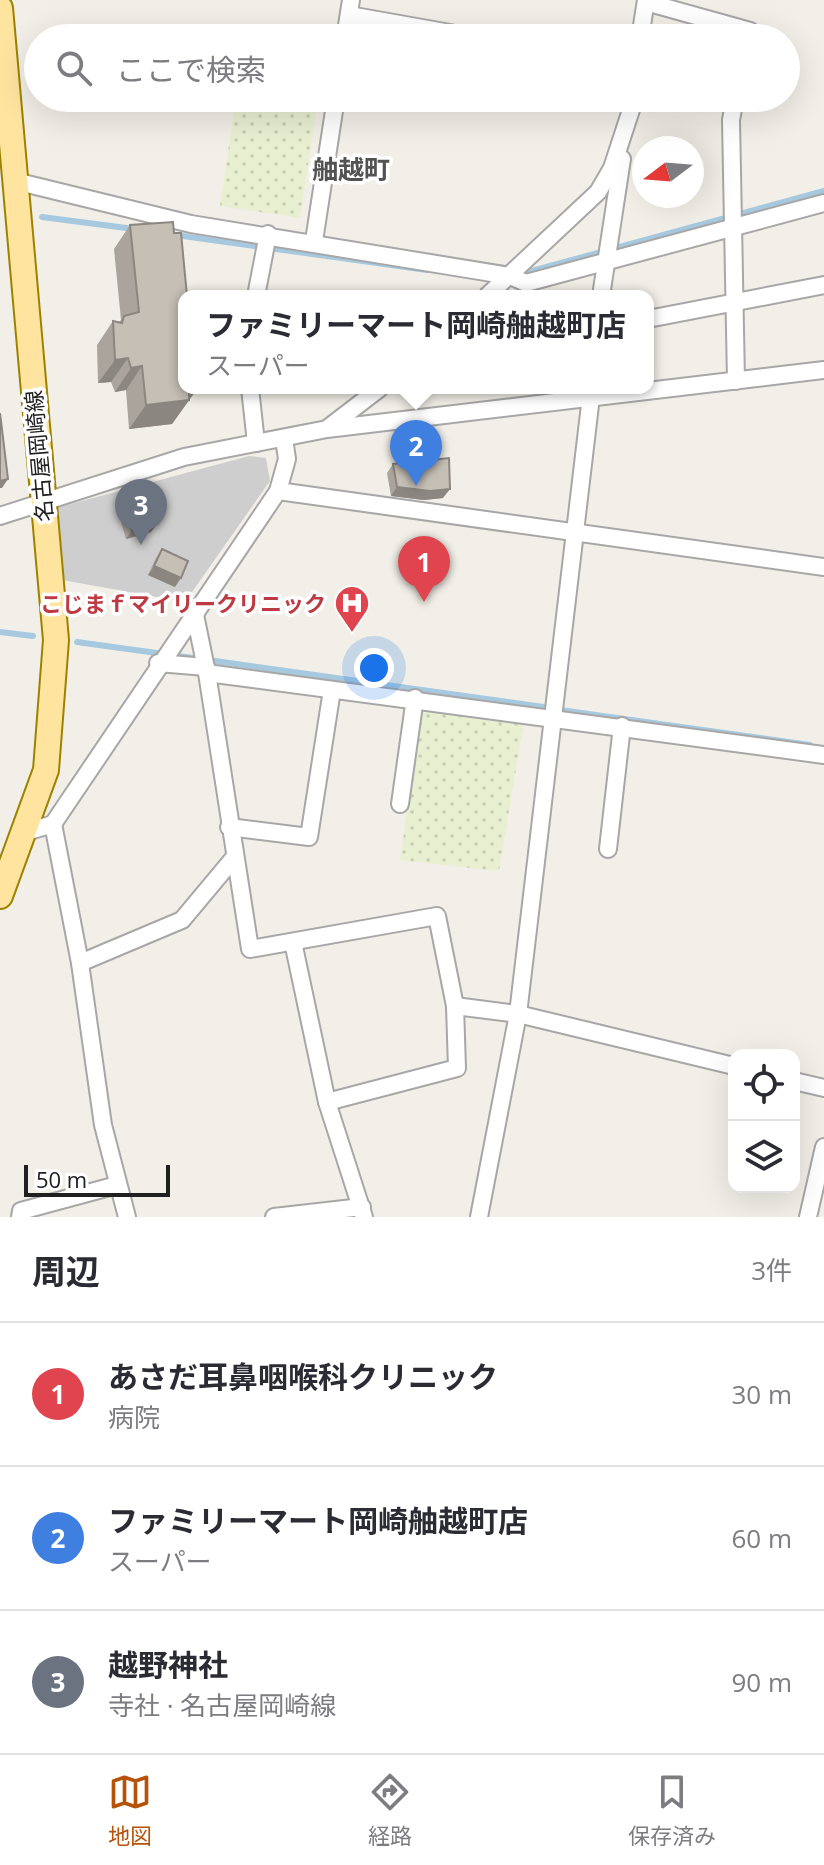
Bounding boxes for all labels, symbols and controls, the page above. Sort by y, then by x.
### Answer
search box [24,24,800,112]
icon: search [52,46,96,90]
text: ここで検索 [116,49,266,90]
north arrow [632,136,704,208]
district label: 舳越町 [312,151,390,187]
popup [178,290,654,394]
text: ファミリーマート岡崎舳越町店 [206,304,626,345]
text: スーパー [206,347,310,383]
street label: 名古屋岡崎線 [17,389,59,523]
pin: 2 [390,420,442,486]
pin: 3 [115,479,167,545]
pin: 1 [398,536,450,602]
hospital icon: こじまｆマイリークリニック [333,584,371,634]
place label: こじまｆマイリークリニック [40,588,326,618]
your location [354,648,394,688]
map controls [728,1049,800,1193]
button: locate [728,1049,800,1121]
button: layers [728,1121,800,1193]
scale bar [24,1161,170,1197]
text: 50 m [36,1164,87,1194]
text: 周辺 [32,1248,100,1294]
text: 3件 [751,1252,792,1288]
text: あさだ耳鼻咽喉科クリニック [108,1356,498,1397]
text: 1 [51,1376,65,1412]
text: 30 m [731,1376,792,1412]
text: 病院 [108,1399,160,1435]
text: ファミリーマート岡崎舳越町店 [108,1500,528,1541]
text: 2 [51,1520,65,1556]
text: 60 m [731,1520,792,1556]
text: スーパー [108,1543,212,1579]
text: 越野神社 [108,1644,228,1685]
text: 3 [51,1664,65,1700]
text: 90 m [731,1664,792,1700]
text: 寺社 · 名古屋岡崎線 [108,1687,336,1723]
tab: 地図 [108,1770,152,1850]
tab: 経路 [368,1770,412,1850]
tab: 保存済み [628,1770,716,1850]

